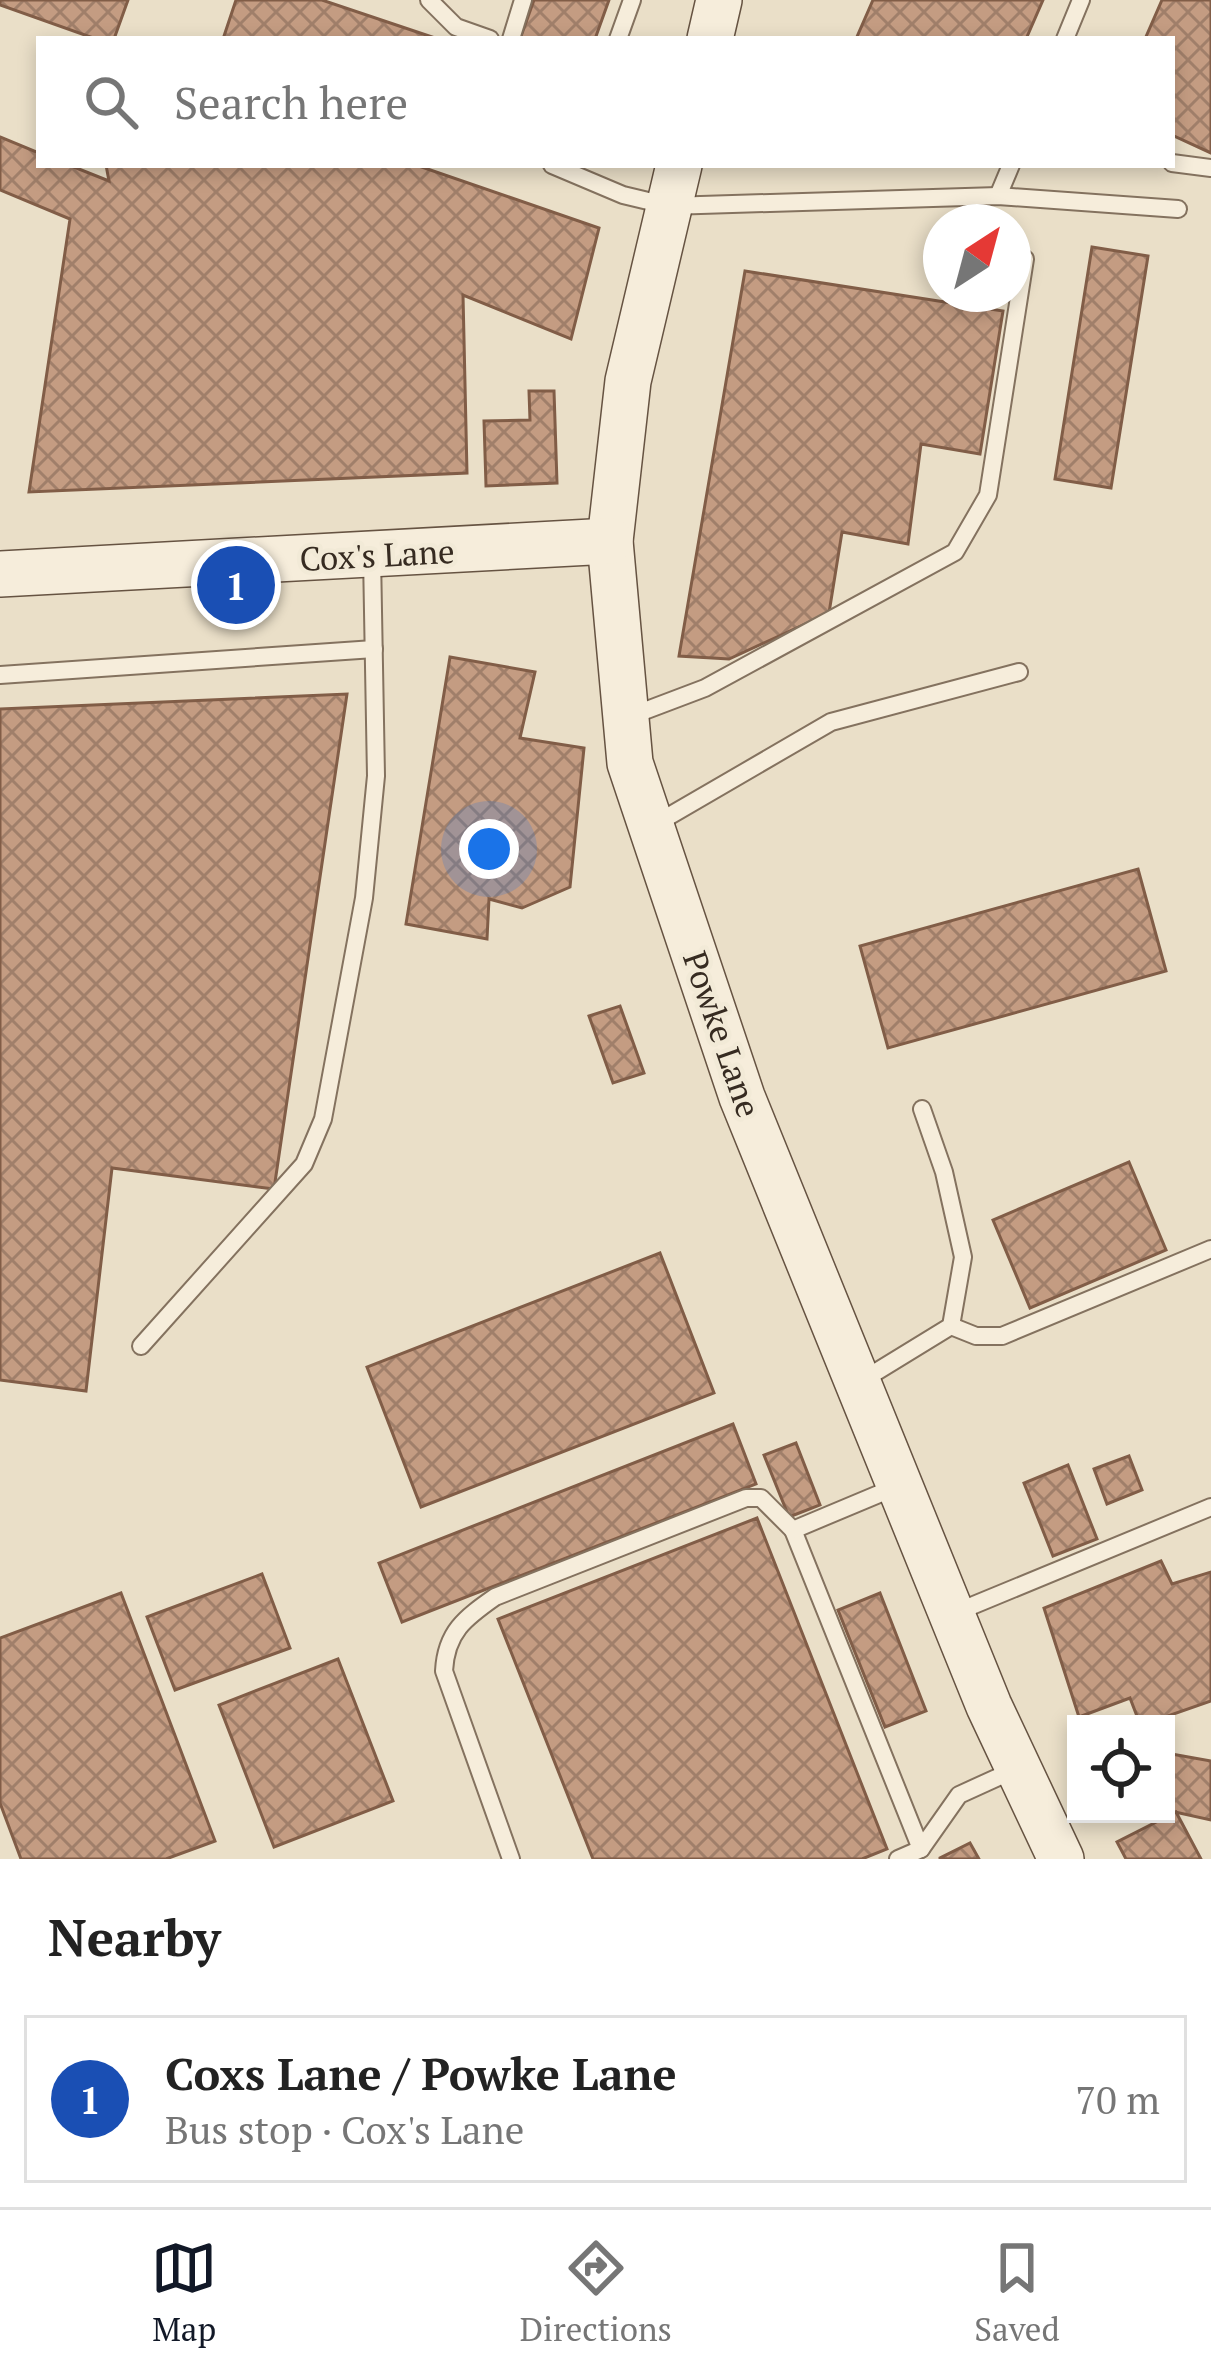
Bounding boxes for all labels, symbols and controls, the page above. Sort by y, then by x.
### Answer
search box [36,36,1175,168]
icon: search [78,69,144,135]
text: Search here [174,72,408,132]
north arrow [923,204,1031,312]
street label: Cox's Lane [298,529,456,580]
pin: 1 [197,540,275,630]
your location [459,819,519,879]
street label: Powke Lane [674,945,771,1123]
map controls [1067,1715,1175,1823]
button: locate [1067,1715,1175,1823]
text: Nearby [48,1903,221,1971]
text: Coxs Lane / Powke Lane [165,2043,677,2103]
text: 1 [79,2073,101,2125]
text: 70 m [1075,2073,1160,2125]
text: Bus stop · Cox's Lane [165,2103,524,2155]
tab: Map [151,2235,217,2350]
tab: Directions [520,2235,672,2350]
tab: Saved [974,2235,1060,2350]

